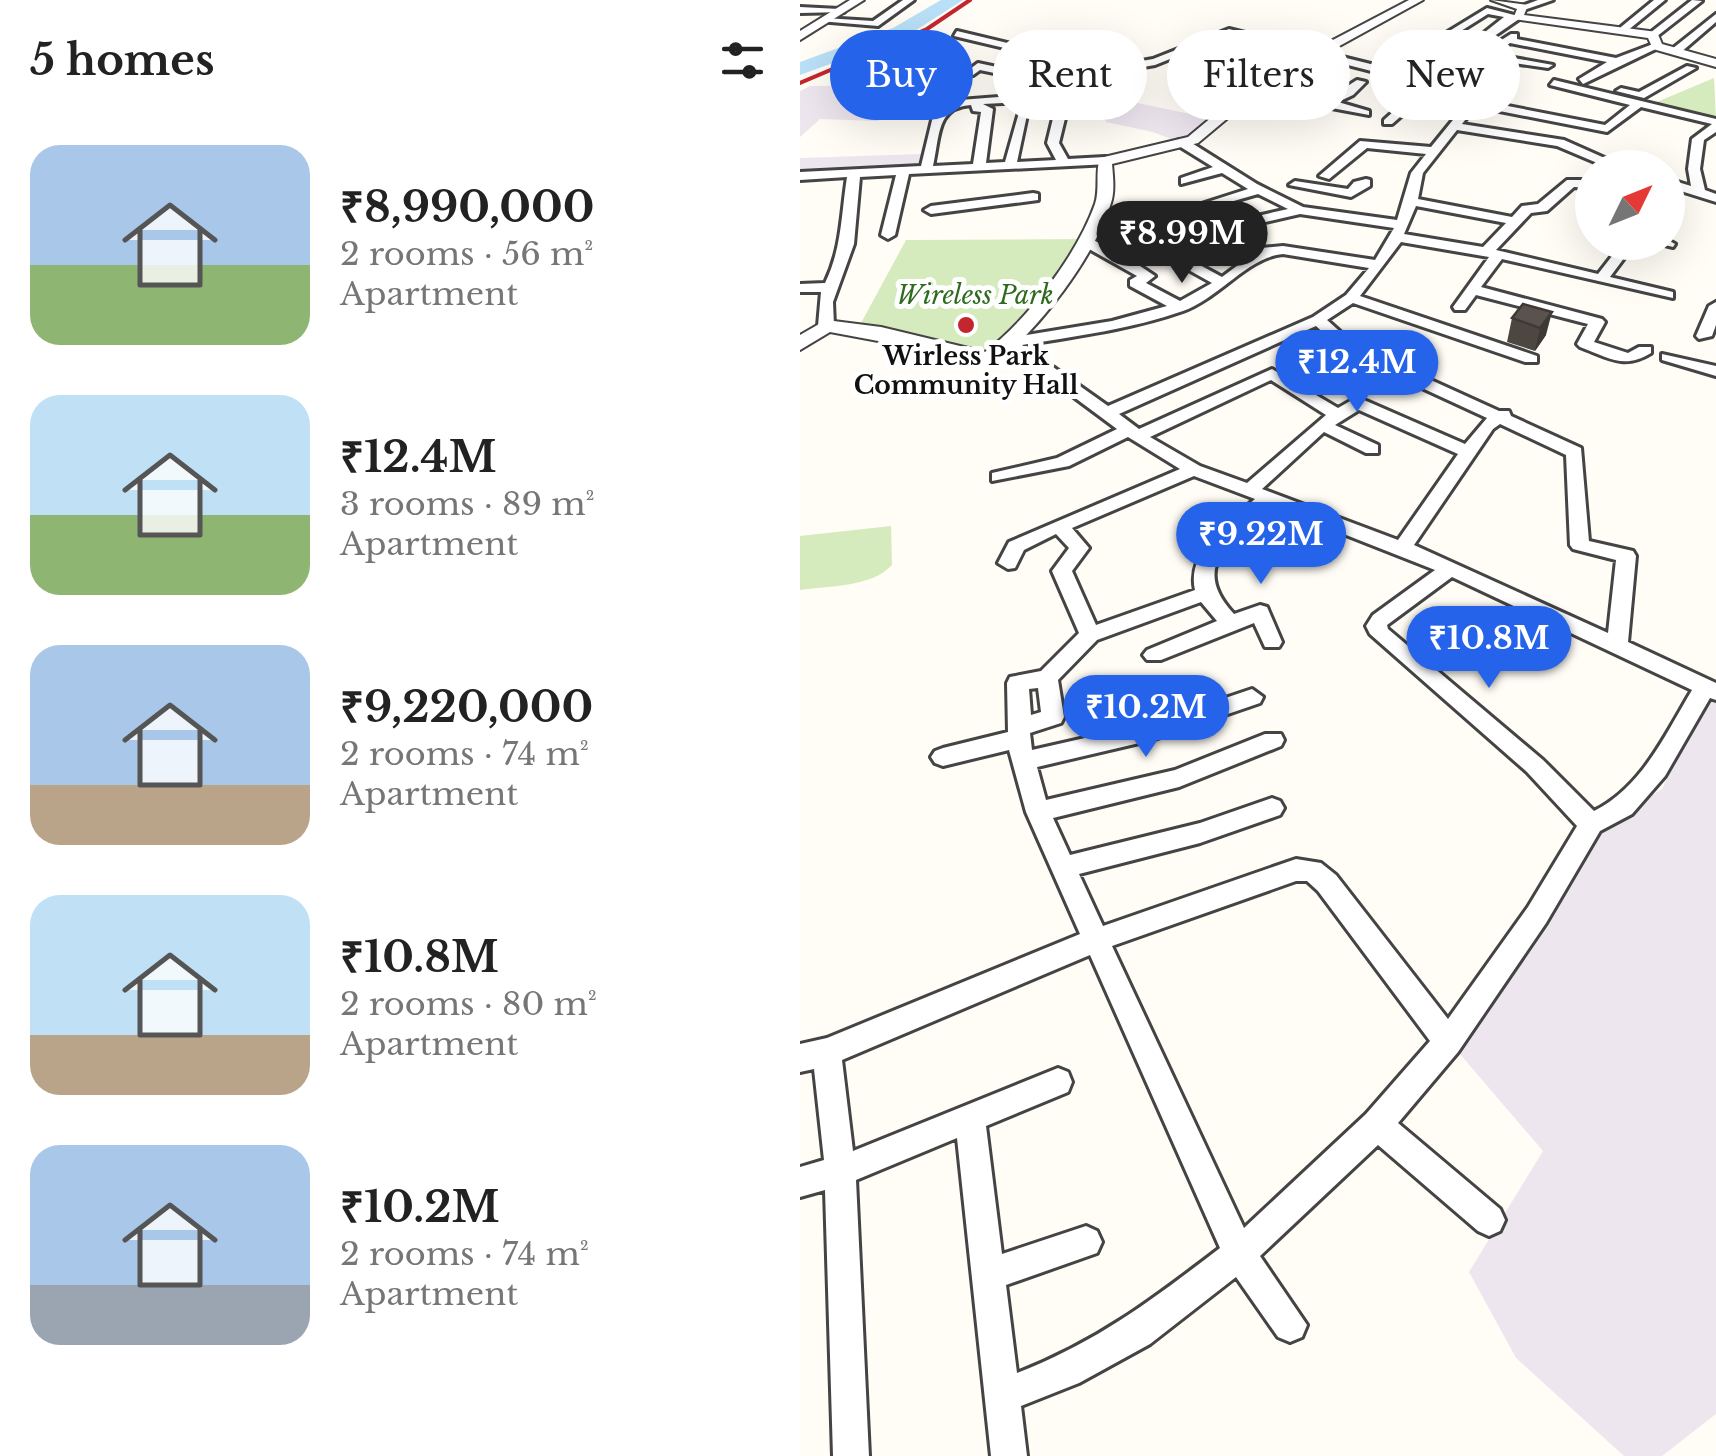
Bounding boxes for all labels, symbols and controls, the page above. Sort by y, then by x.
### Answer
chip: Buy [830,30,973,120]
chip: Rent [993,30,1147,120]
chip: Filters [1167,30,1350,120]
chip: New [1370,30,1520,120]
icon: filters [715,33,770,88]
text: 5 homes [30,34,214,86]
north arrow [1575,150,1685,260]
map controls [1575,150,1685,260]
text: ₹8,990,000 [340,181,594,233]
icon: home [110,185,230,305]
pin: ₹8.99M [1101,201,1263,286]
text: ₹8.99M [1119,213,1245,253]
text: 2 rooms · 56 m² [340,234,593,274]
text: Apartment [340,274,518,314]
park label: Wireless Park [896,280,1054,311]
marker: Wirless Park Community Hall [955,314,977,336]
pin: ₹12.4M [1276,330,1438,415]
place label: Wirless Park Community Hall [854,341,1078,401]
text: ₹12.4M [1297,342,1417,382]
text: ₹12.4M [340,431,497,483]
icon: home [110,435,230,555]
text: 3 rooms · 89 m² [340,484,595,524]
pin: ₹9.22M [1180,502,1342,587]
text: ₹9.22M [1198,514,1324,554]
text: Apartment [340,524,518,564]
pin: ₹10.8M [1408,606,1570,691]
text: ₹10.8M [1428,618,1550,658]
pin: ₹10.2M [1065,675,1227,760]
text: ₹9,220,000 [340,681,593,733]
icon: home [110,685,230,805]
text: ₹10.2M [1085,687,1207,727]
text: 2 rooms · 74 m² [340,734,589,774]
text: Apartment [340,774,518,814]
text: ₹10.8M [340,931,499,983]
icon: home [110,935,230,1055]
text: 2 rooms · 80 m² [340,984,597,1024]
text: Apartment [340,1024,518,1064]
text: ₹10.2M [340,1181,500,1233]
icon: home [110,1185,230,1305]
text: 2 rooms · 74 m² [340,1234,589,1274]
text: Apartment [340,1274,518,1314]

